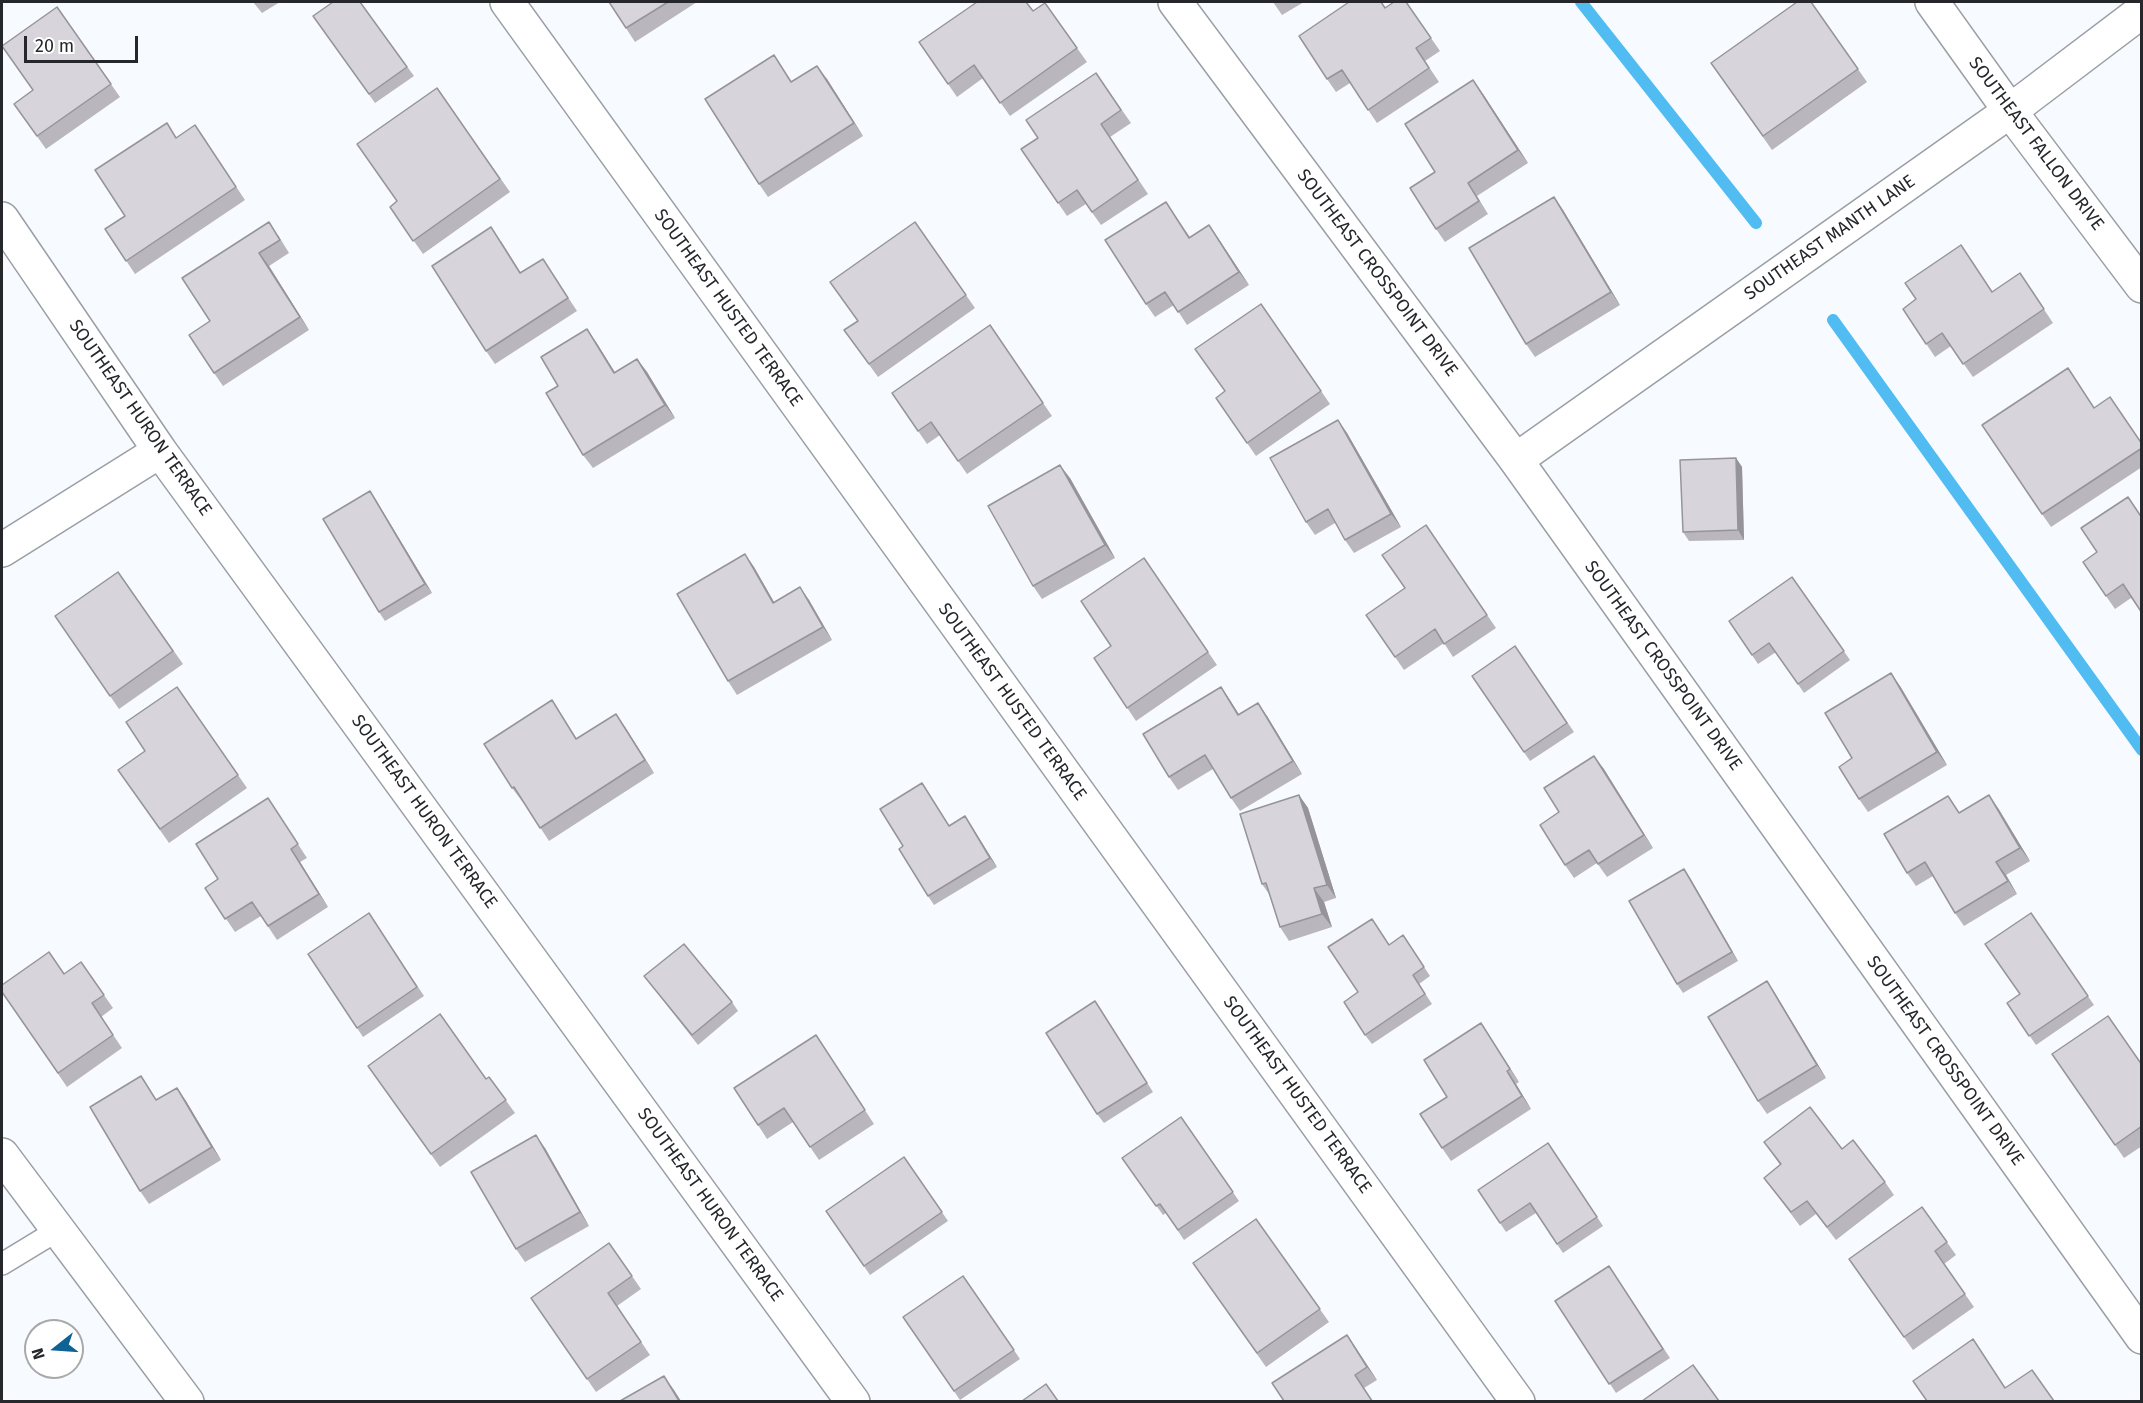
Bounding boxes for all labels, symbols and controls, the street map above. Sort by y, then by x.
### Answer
scale bar [27,24,141,62]
text: 20 m [35,35,74,57]
street label: SOUTHEAST FALLON DRIVE [1964,53,2108,235]
street label: SOUTHEAST CROSSPOINT DRIVE [1292,165,1462,381]
street label: SOUTHEAST MANTH LANE [1741,171,1919,305]
street label: SOUTHEAST HUSTED TERRACE [649,205,807,411]
street label: SOUTHEAST HURON TERRACE [64,316,216,520]
street label: SOUTHEAST CROSSPOINT DRIVE [1580,557,1746,775]
street label: SOUTHEAST HUSTED TERRACE [933,599,1091,805]
street label: SOUTHEAST HURON TERRACE [346,711,502,913]
street label: SOUTHEAST CROSSPOINT DRIVE [1862,952,2028,1170]
street label: SOUTHEAST HUSTED TERRACE [1218,992,1376,1198]
street label: SOUTHEAST HURON TERRACE [632,1104,788,1306]
north arrow [24,1319,84,1379]
text: N [28,1346,49,1362]

